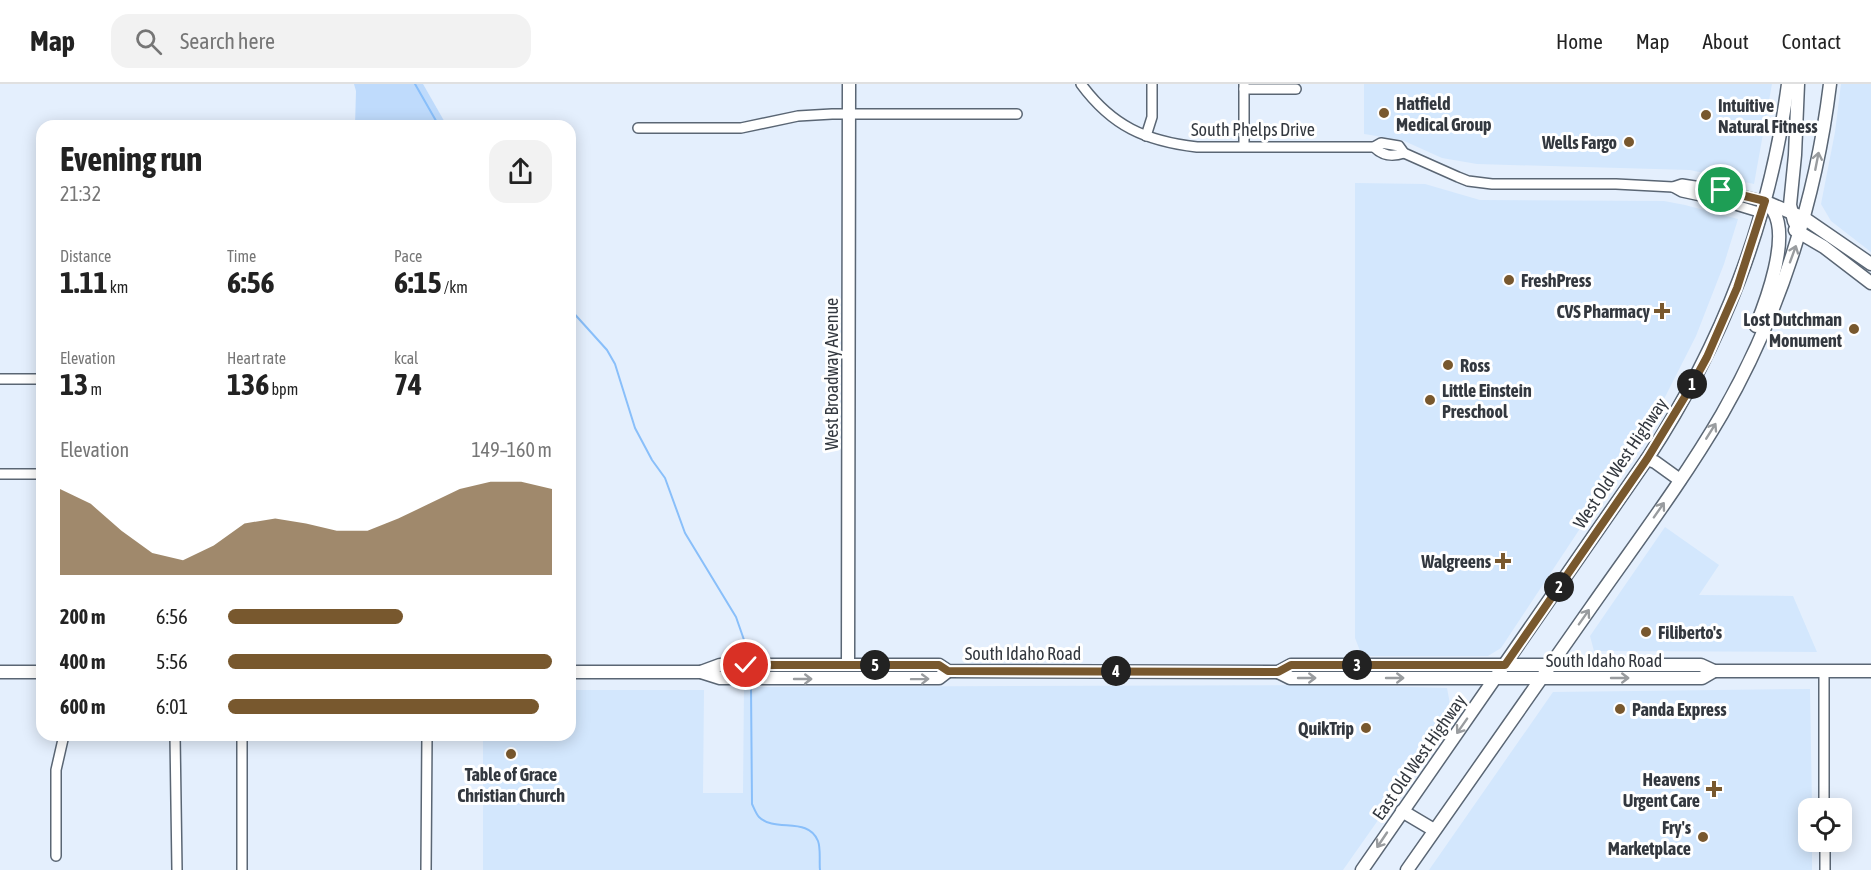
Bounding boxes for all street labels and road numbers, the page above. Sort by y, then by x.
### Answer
street label: South Phelps Drive [1191,119,1315,140]
street label: West Broadway Avenue [821,298,842,450]
street label: West Old West Highway [1569,394,1671,532]
street label: South Idaho Road [965,643,1081,664]
street label: South Idaho Road [1546,650,1662,671]
street label: East Old West Highway [1368,690,1470,824]

